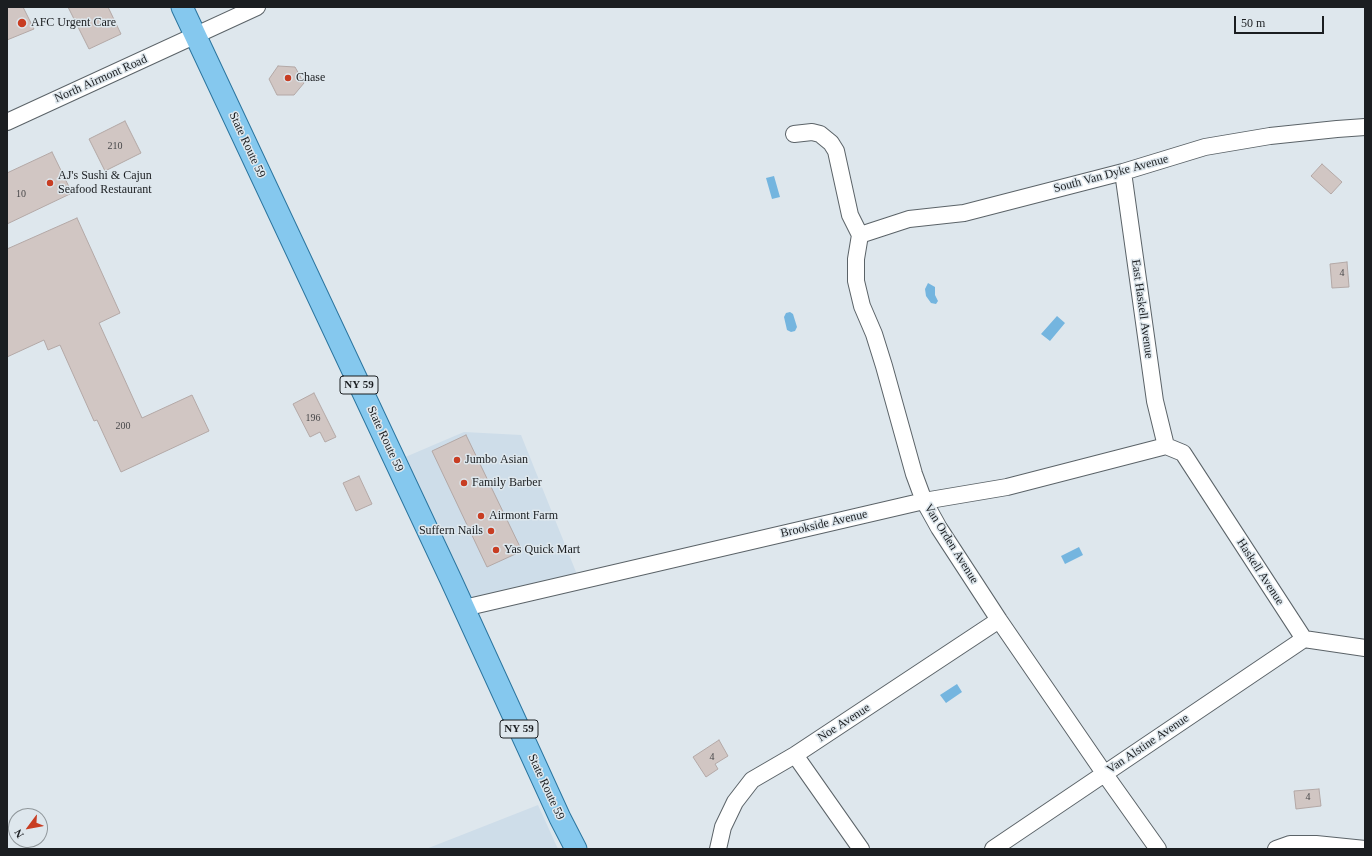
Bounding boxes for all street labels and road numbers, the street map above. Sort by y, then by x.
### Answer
street label: North Airmont Road [52,52,150,106]
street label: State Route 59 [226,110,268,180]
street label: South Van Dyke Avenue [1052,152,1170,196]
street label: East Haskell Avenue [1128,259,1156,359]
road number: NY 59 [340,376,378,394]
street label: State Route 59 [364,404,406,474]
street label: Van Orden Avenue [921,502,981,586]
street label: Brookside Avenue [779,507,869,541]
street label: Haskell Avenue [1233,536,1287,608]
street label: Noe Avenue [815,701,873,745]
street label: Van Alstine Avenue [1104,711,1192,777]
road number: NY 59 [500,720,538,738]
street label: State Route 59 [525,752,567,822]

